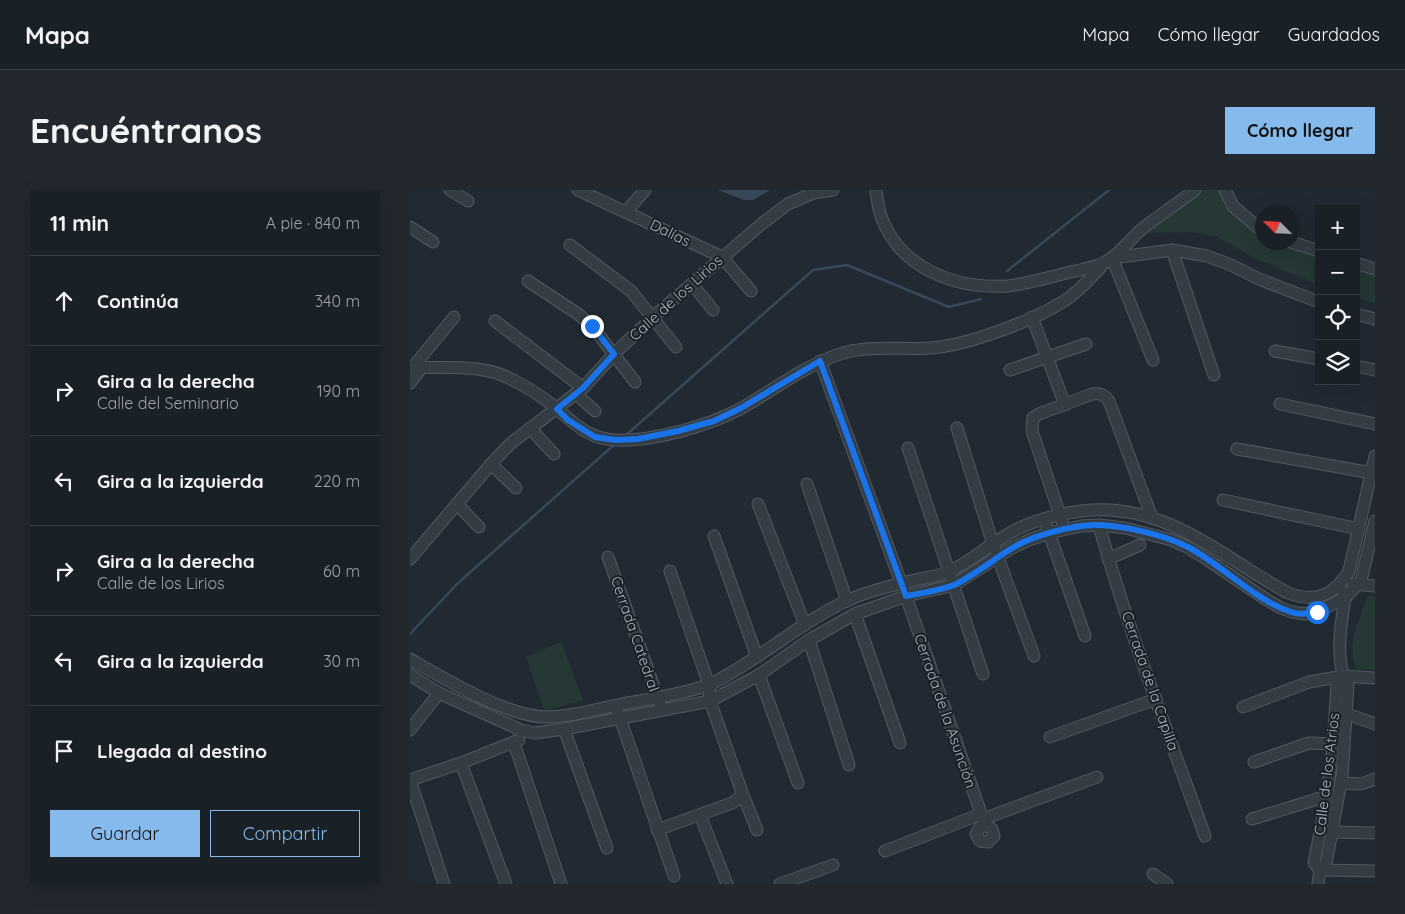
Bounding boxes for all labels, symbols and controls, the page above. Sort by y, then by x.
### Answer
text: Mapa [25,20,90,50]
text: Mapa [1082,23,1130,46]
text: Cómo llegar [1158,23,1260,46]
text: Guardados [1288,23,1380,46]
button: Cómo llegar [1225,107,1375,154]
text: Encuéntranos [30,108,262,152]
north arrow [1255,205,1300,250]
map controls [1315,205,1360,385]
button: + [1315,205,1360,250]
text: 11 min [50,210,109,236]
text: A pie · 840 m [266,213,360,233]
street label: Dalías [647,215,694,250]
button: − [1315,250,1360,295]
street label: Calle de los Lirios [625,251,726,345]
icon: ahead [50,287,78,315]
text: Continúa [97,289,179,313]
text: 340 m [315,291,360,311]
button: locate [1315,295,1360,340]
route end [581,315,604,338]
button: layers [1315,340,1360,385]
text: Gira a la derecha [97,369,255,393]
icon: right [50,377,78,405]
text: 190 m [317,381,360,401]
text: Calle del Seminario [97,393,239,413]
icon: left [50,467,78,495]
text: Gira a la izquierda [97,469,264,493]
text: 220 m [314,471,360,491]
text: Gira a la derecha [97,549,255,573]
icon: right [50,557,78,585]
text: 60 m [323,561,360,581]
text: Calle de los Lirios [97,573,225,593]
street label: Cerrada Catedral [607,574,664,694]
route start [1306,601,1329,624]
street label: Cerrada de la Capilla [1118,608,1183,753]
street label: Cerrada de la Asunción [910,631,981,791]
icon: left [50,647,78,675]
text: Gira a la izquierda [97,649,264,673]
text: 30 m [323,651,360,671]
street label: Calle de los Atrios [1310,712,1343,836]
icon: arrive [50,737,78,765]
text: Llegada al destino [97,739,267,763]
button: Guardar [50,810,200,857]
button: Compartir [210,810,360,857]

